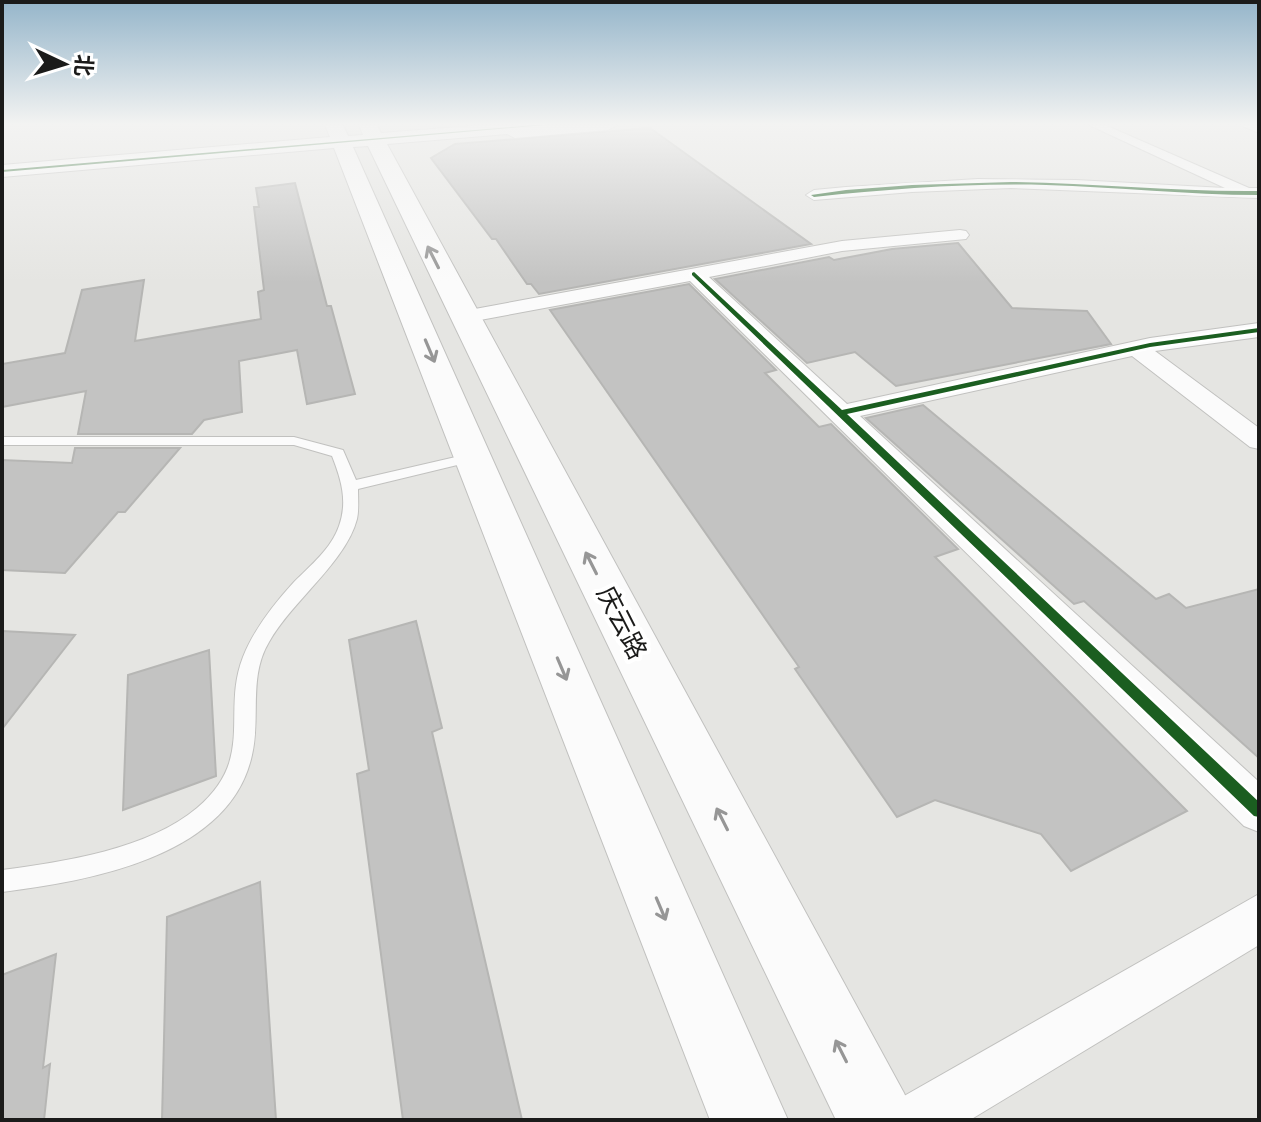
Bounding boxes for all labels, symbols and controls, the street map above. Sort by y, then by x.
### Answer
north arrow [24,24,104,104]
text: 北 [65,53,100,77]
one-way arrow [425,246,441,270]
one-way arrow [423,338,438,363]
one-way arrow [582,552,598,576]
street label: 庆云路 [585,579,657,667]
one-way arrow [555,656,570,681]
one-way arrow [714,808,730,832]
one-way arrow [655,896,670,921]
one-way arrow [833,1039,848,1063]

